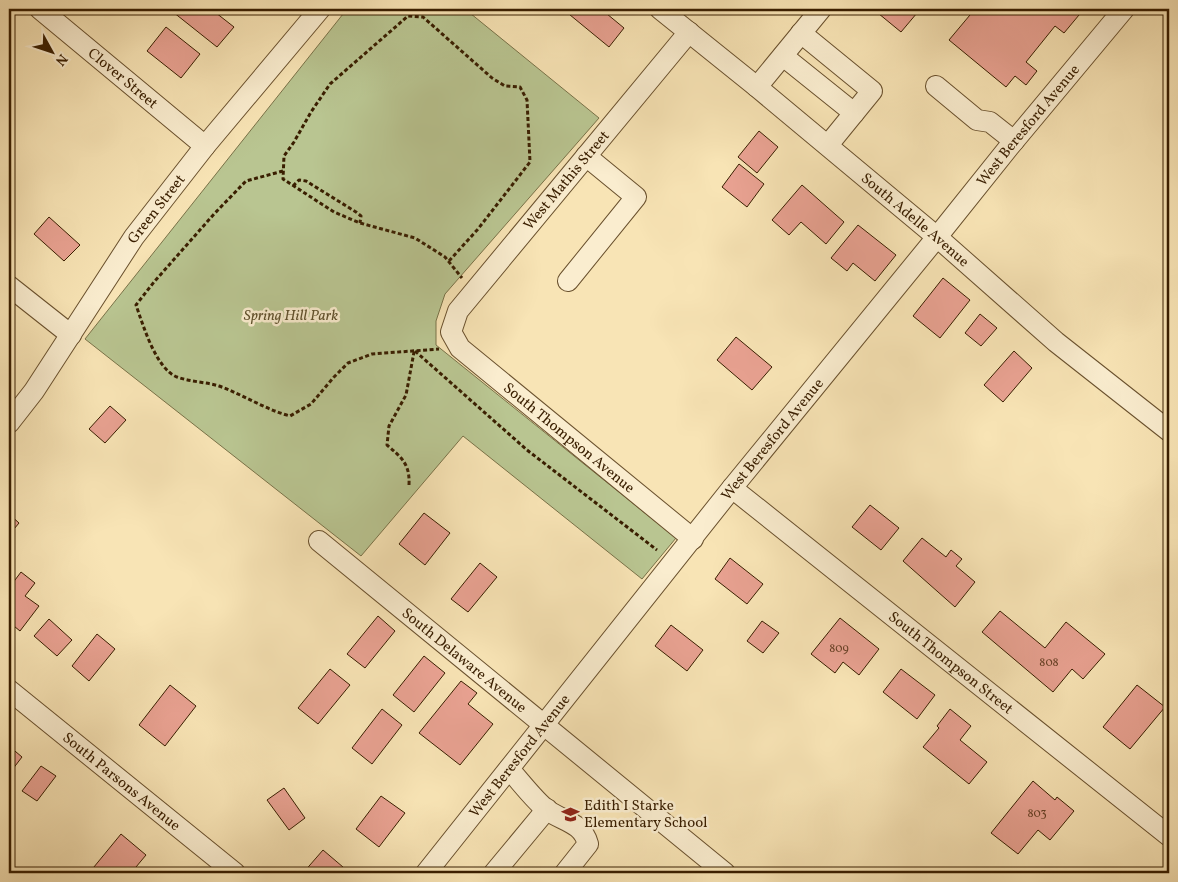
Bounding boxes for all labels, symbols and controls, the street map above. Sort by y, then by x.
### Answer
north arrow [28,28,78,78]
street label: Clover Street [82,44,162,115]
text: N [50,49,71,69]
street label: West Beresford Avenue [973,61,1085,191]
street label: West Mathis Street [519,127,615,235]
street label: South Adelle Avenue [856,169,973,273]
street label: Green Street [123,171,191,248]
park label: Spring Hill Park [244,306,338,327]
street label: West Beresford Avenue [717,374,829,506]
street label: South Thompson Avenue [498,379,639,499]
street label: South Delaware Avenue [396,604,531,719]
street label: South Thompson Street [883,607,1017,720]
house number: 809 [829,641,849,657]
house number: 808 [1039,655,1059,671]
street label: West Beresford Avenue [465,690,576,823]
street label: South Parsons Avenue [57,728,184,837]
place label: Edith I Starke Elementary School [584,796,707,834]
school or university icon: Edith I Starke Elementary School [560,804,580,824]
house number: 803 [1027,806,1047,822]

